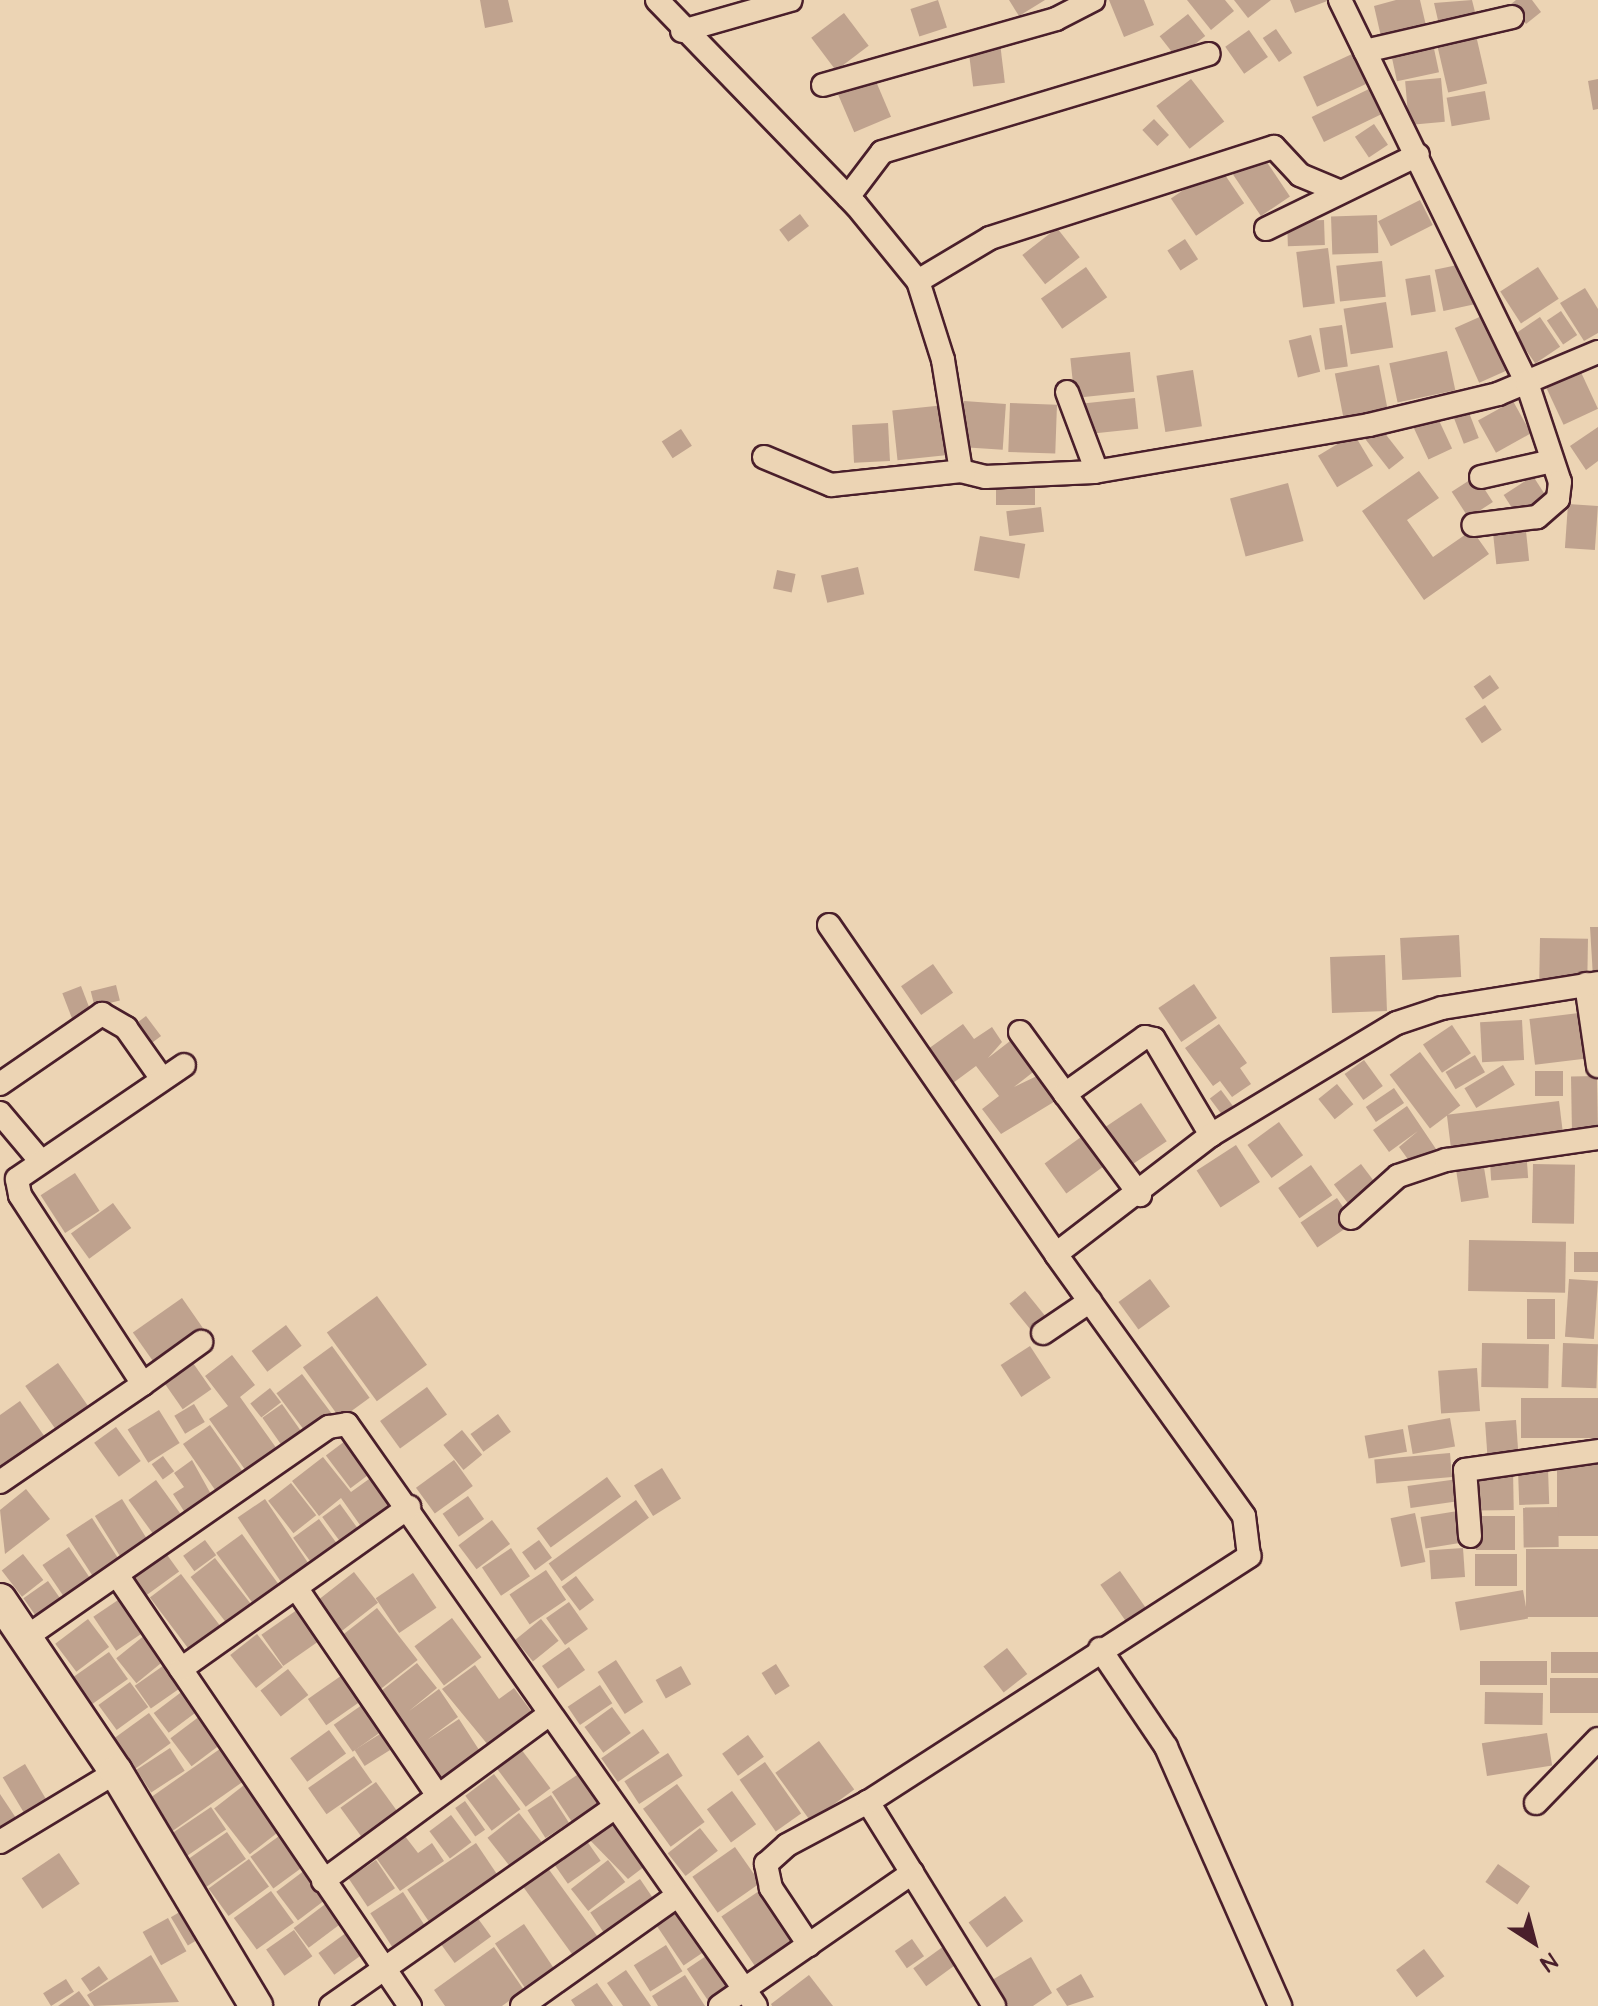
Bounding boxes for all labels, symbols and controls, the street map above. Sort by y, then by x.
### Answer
north arrow [1494,1902,1574,1982]
text: N [1534,1945,1563,1978]

